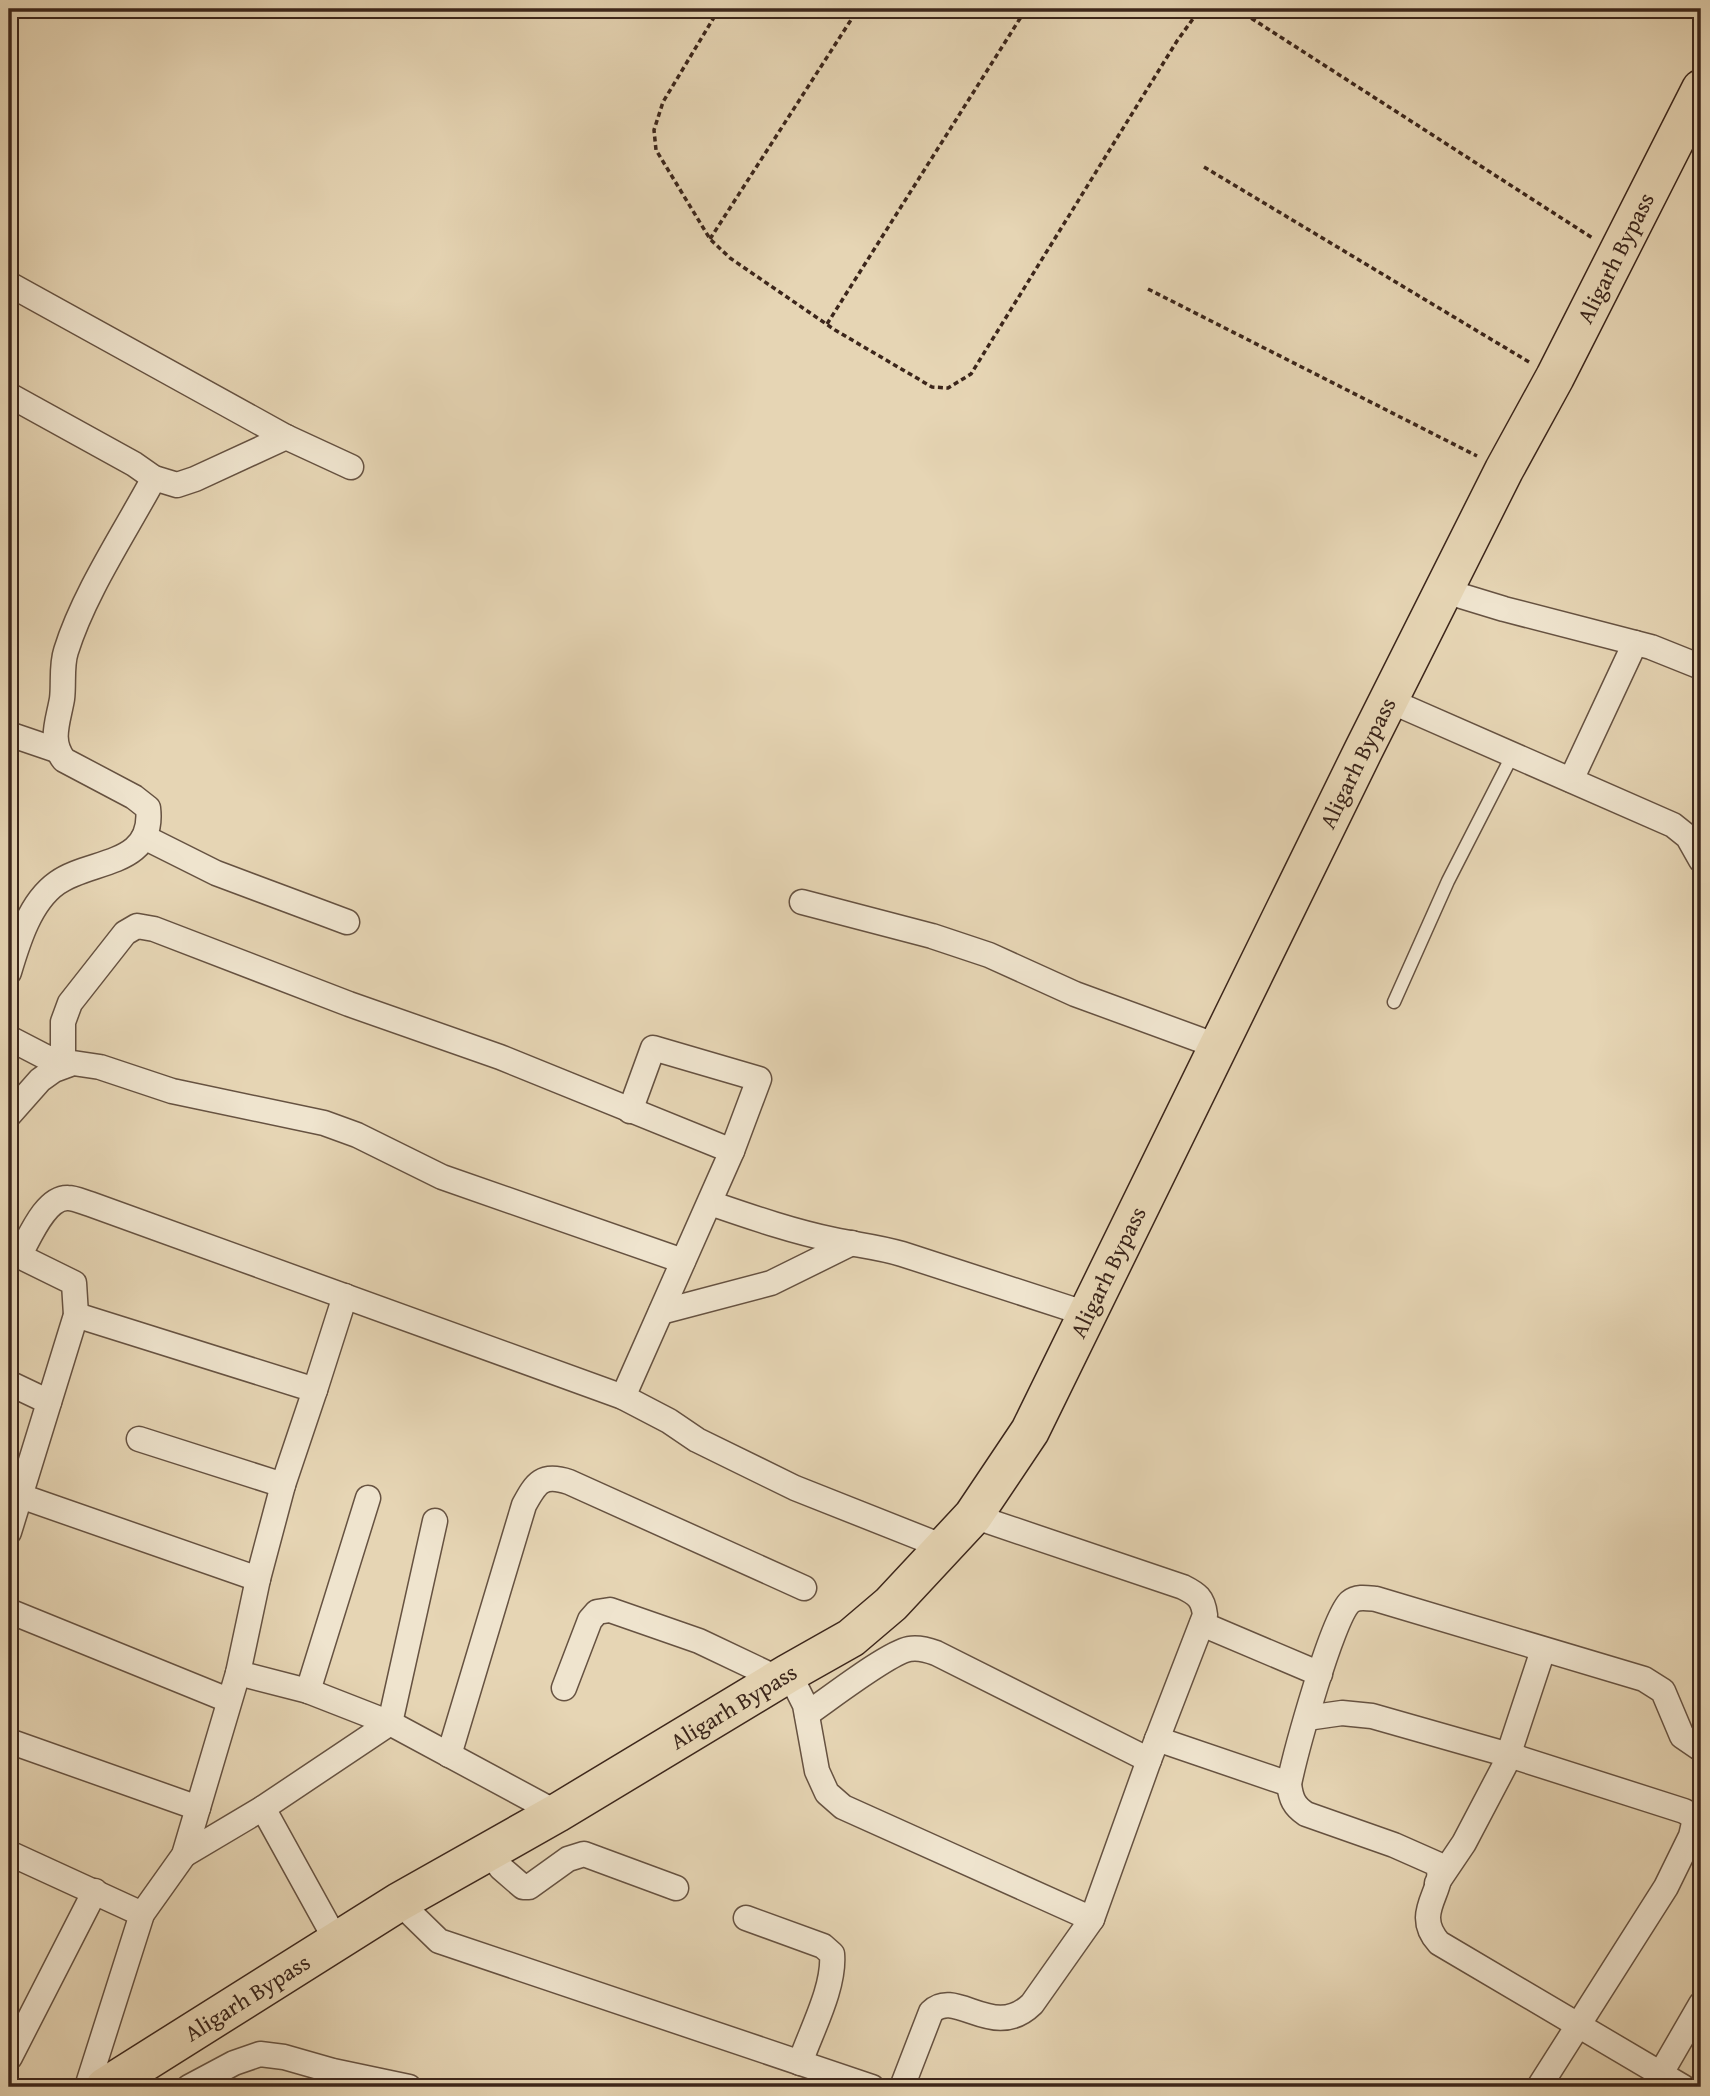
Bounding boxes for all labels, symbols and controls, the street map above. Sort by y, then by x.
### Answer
street label: Aligarh Bypass [1568,187,1662,329]
street label: Aligarh Bypass [1311,691,1403,834]
street label: Aligarh Bypass [1061,1200,1154,1343]
street label: Aligarh Bypass [664,1655,803,1757]
street label: Aligarh Bypass [178,1945,316,2049]

